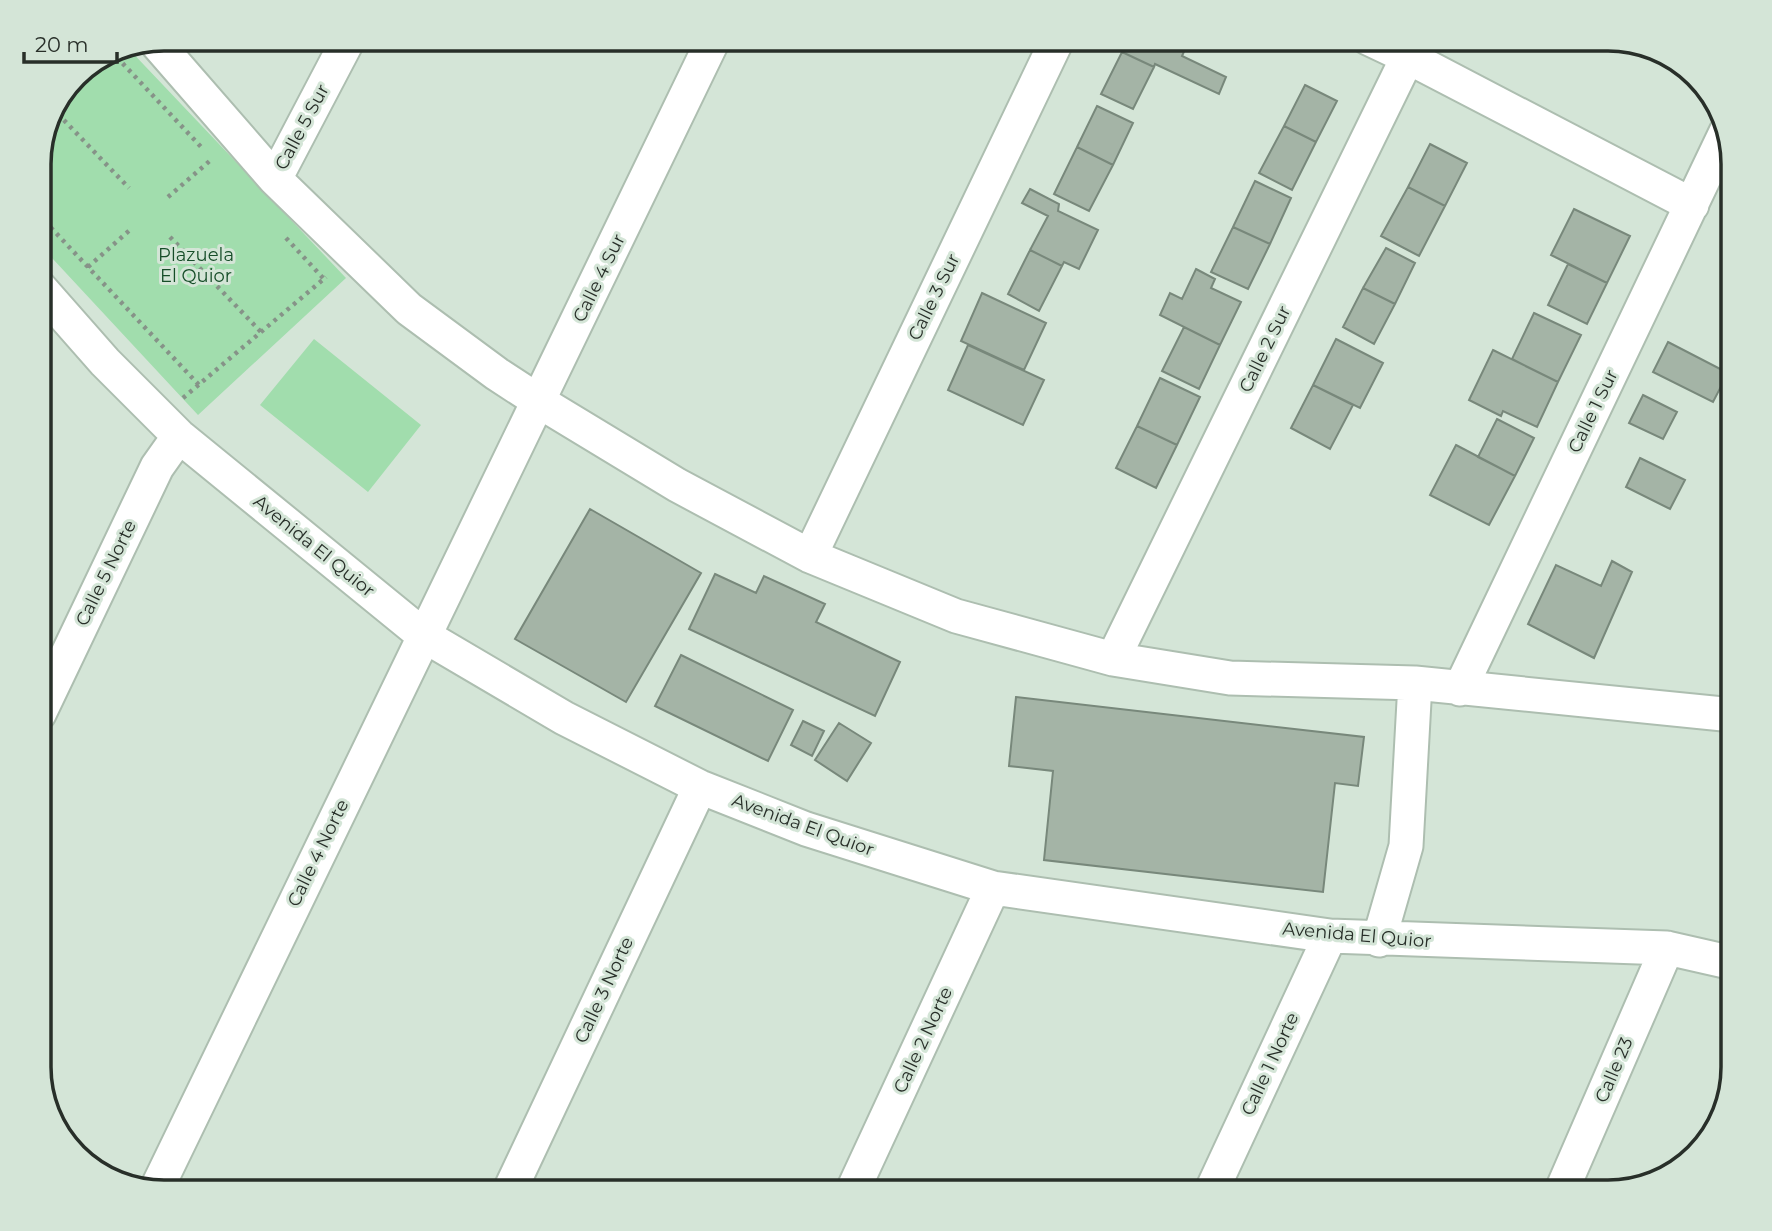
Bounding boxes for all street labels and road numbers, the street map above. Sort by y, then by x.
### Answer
street label: Calle 5 Sur [270,80,334,174]
street label: Calle 4 Sur [568,230,630,326]
street label: Calle 3 Sur [904,250,964,344]
street label: Calle 2 Sur [1235,302,1295,396]
street label: Calle 1 Sur [1563,366,1623,456]
street label: Avenida El Quior [249,490,379,602]
street label: Calle 5 Norte [71,517,141,629]
street label: Avenida El Quior [729,789,877,861]
street label: Calle 4 Norte [283,796,353,910]
street label: Avenida El Quior [1282,918,1432,952]
street label: Calle 3 Norte [570,933,638,1047]
street label: Calle 2 Norte [889,983,957,1097]
street label: Calle 1 Norte [1237,1009,1303,1119]
street label: Calle 23 [1590,1034,1638,1106]

